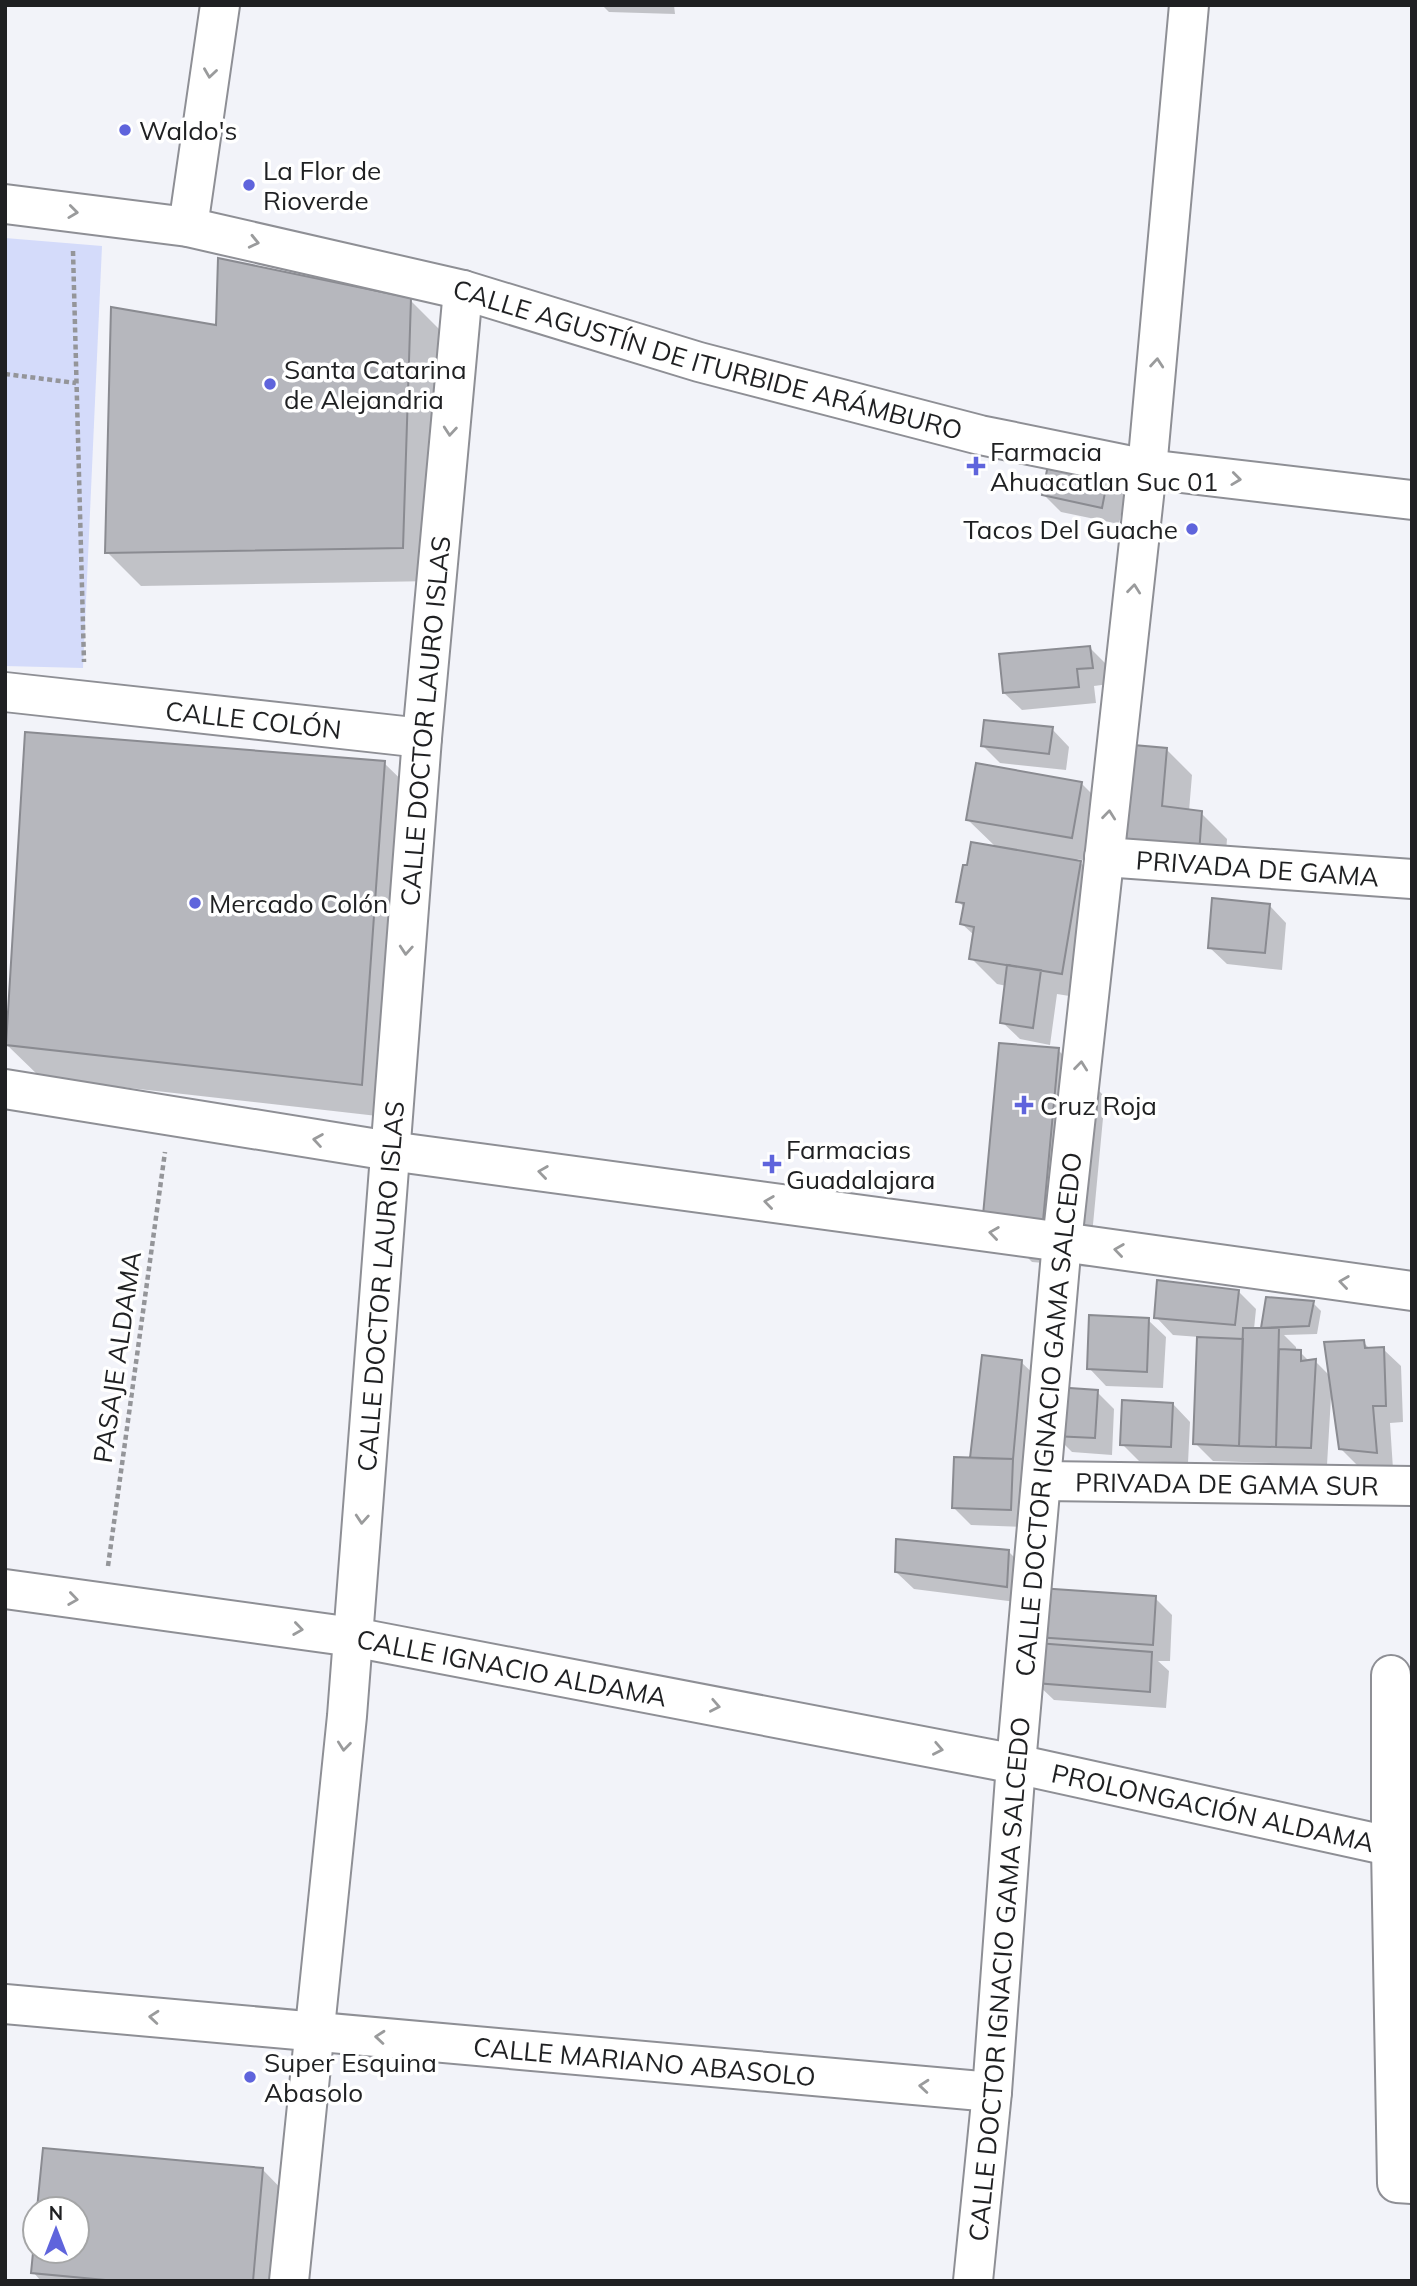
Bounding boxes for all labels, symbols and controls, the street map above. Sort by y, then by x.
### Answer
one-way arrow [203,67,218,79]
place label: Waldo's [139,114,237,147]
marker: Waldo's [117,122,133,138]
place label: La Flor de Rioverde [263,154,381,217]
marker: La Flor de Rioverde [241,177,257,193]
one-way arrow [67,204,79,219]
one-way arrow [248,234,260,248]
street label: CALLE AGUSTÍN DE ITURBIDE ARÁMBURO [450,272,966,446]
place label: Santa Catarina de Alejandria [284,353,467,416]
one-way arrow [1149,357,1164,368]
marker: Santa Catarina de Alejandria [262,376,278,392]
one-way arrow [443,425,458,436]
place label: Farmacia Ahuacatlan Suc 01 [990,435,1218,498]
marker: Farmacia Ahuacatlan Suc 01 [968,458,984,474]
one-way arrow [1230,472,1242,487]
place label: Tacos Del Guache [963,513,1178,546]
marker: Tacos Del Guache [1184,521,1200,537]
street label: CALLE DOCTOR LAURO ISLAS [393,534,457,907]
one-way arrow [1126,584,1141,595]
street label: CALLE COLÓN [164,693,343,746]
one-way arrow [1101,810,1116,821]
street label: PRIVADA DE GAMA [1135,843,1380,893]
place label: Mercado Colón [209,887,388,920]
marker: Mercado Colón [187,895,203,911]
one-way arrow [399,945,414,956]
one-way arrow [1074,1060,1089,1072]
place label: Cruz Roja [1040,1089,1157,1122]
marker: Cruz Roja [1014,1095,1034,1115]
street label: CALLE DOCTOR LAURO ISLAS [349,1100,411,1473]
one-way arrow [312,1133,324,1148]
place label: Farmacias Guadalajara [786,1133,935,1196]
street label: CALLE DOCTOR IGNACIO GAMA SALCEDO [1007,1150,1088,1678]
marker: Farmacias Guadalajara [764,1156,780,1172]
one-way arrow [537,1165,549,1180]
one-way arrow [763,1195,775,1210]
one-way arrow [988,1225,1000,1240]
one-way arrow [1113,1242,1125,1257]
street label: PASAJE ALDAMA [86,1249,148,1465]
one-way arrow [1338,1275,1350,1290]
street label: PRIVADA DE GAMA SUR [1075,1465,1379,1502]
one-way arrow [355,1514,370,1525]
one-way arrow [67,1591,79,1606]
one-way arrow [292,1622,304,1637]
street label: CALLE IGNACIO ALDAMA [354,1622,670,1713]
one-way arrow [709,1698,721,1713]
street label: CALLE DOCTOR IGNACIO GAMA SALCEDO [961,1715,1037,2243]
one-way arrow [932,1740,944,1755]
one-way arrow [337,1741,352,1752]
street label: PROLONGACIÓN ALDAMA [1049,1756,1377,1859]
one-way arrow [148,2010,159,2025]
street label: CALLE MARIANO ABASOLO [472,2029,817,2093]
one-way arrow [374,2030,385,2045]
place label: Super Esquina Abasolo [264,2046,437,2109]
marker: Super Esquina Abasolo [242,2069,258,2085]
one-way arrow [918,2079,929,2094]
north arrow [21,2195,91,2265]
text: N [49,2201,63,2225]

